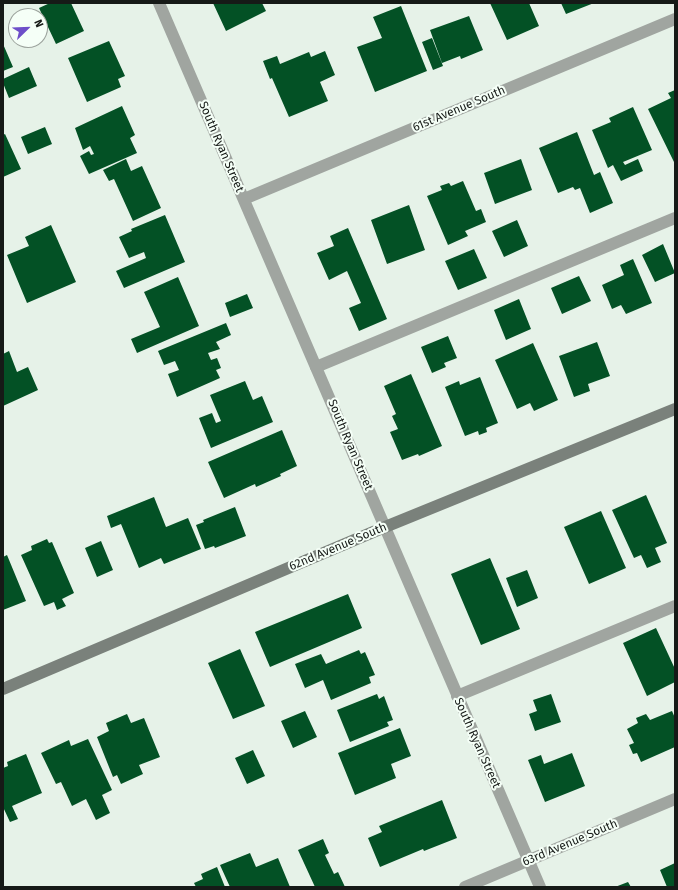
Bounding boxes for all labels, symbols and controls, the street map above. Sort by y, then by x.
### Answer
north arrow [8,8,48,48]
text: N [31,18,46,29]
street label: 61st Avenue South [411,83,507,135]
street label: South Ryan Street [195,99,247,195]
street label: South Ryan Street [324,397,376,493]
street label: 62nd Avenue South [287,520,389,574]
street label: South Ryan Street [451,696,503,790]
street label: 63rd Avenue South [520,816,620,870]

